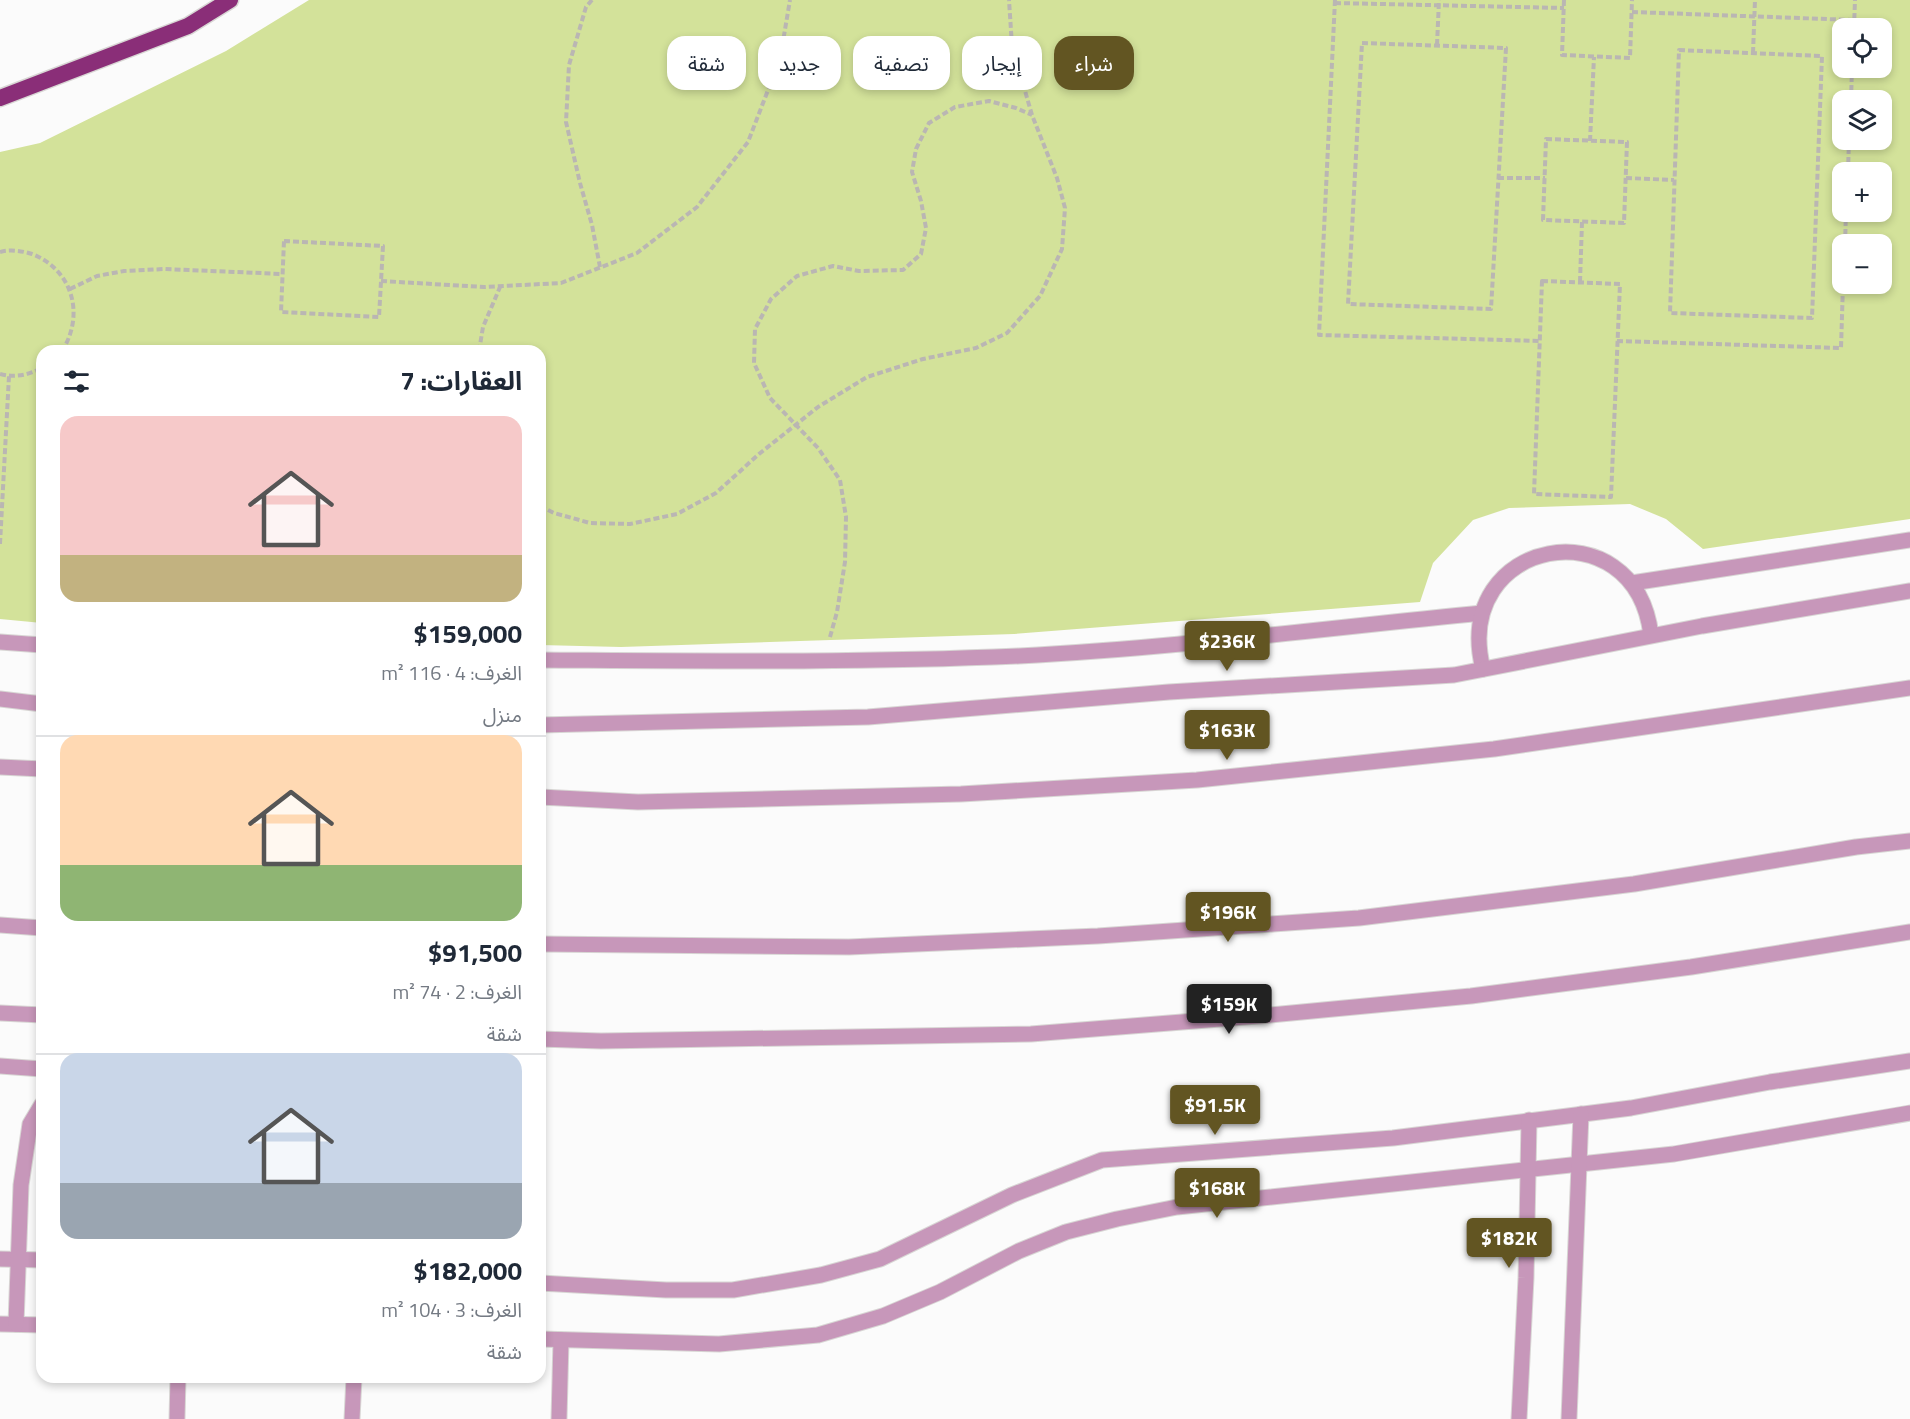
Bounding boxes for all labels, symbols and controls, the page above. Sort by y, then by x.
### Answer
map controls [1832,18,1892,294]
button: locate [1832,18,1892,78]
chip: شقة [667,36,746,90]
chip: جديد [758,36,841,90]
chip: تصفية [853,36,950,90]
chip: إيجار [962,36,1042,90]
chip: شراء [1054,36,1134,90]
button: layers [1832,90,1892,150]
button: + [1832,162,1892,222]
button: − [1832,234,1892,294]
text: العقارات: 7 [400,361,522,400]
icon: filters [60,365,93,398]
icon: home [237,455,345,563]
text: $159,000 [413,614,522,653]
pin: $236K [1185,621,1269,672]
text: $236K [1199,625,1255,656]
text: الغرف: 4 · 116 m² [381,657,522,688]
text: منزل [483,699,522,730]
pin: $163K [1185,710,1269,761]
text: $163K [1199,714,1255,745]
icon: home [237,774,345,882]
pin: $196K [1186,892,1270,943]
text: $196K [1200,896,1256,927]
text: $91,500 [428,933,522,972]
text: الغرف: 2 · 74 m² [392,976,522,1007]
pin: $159K [1187,984,1271,1035]
text: $159K [1201,988,1257,1019]
text: شقة [487,1018,522,1049]
pin: $91.5K [1166,1085,1264,1136]
text: $91.5K [1184,1089,1246,1120]
icon: home [237,1092,345,1200]
pin: $168K [1175,1168,1259,1219]
text: $168K [1189,1172,1245,1203]
pin: $182K [1467,1218,1551,1269]
text: $182K [1481,1222,1537,1253]
text: $182,000 [413,1251,522,1290]
text: الغرف: 3 · 104 m² [381,1294,522,1325]
text: شقة [487,1336,522,1367]

